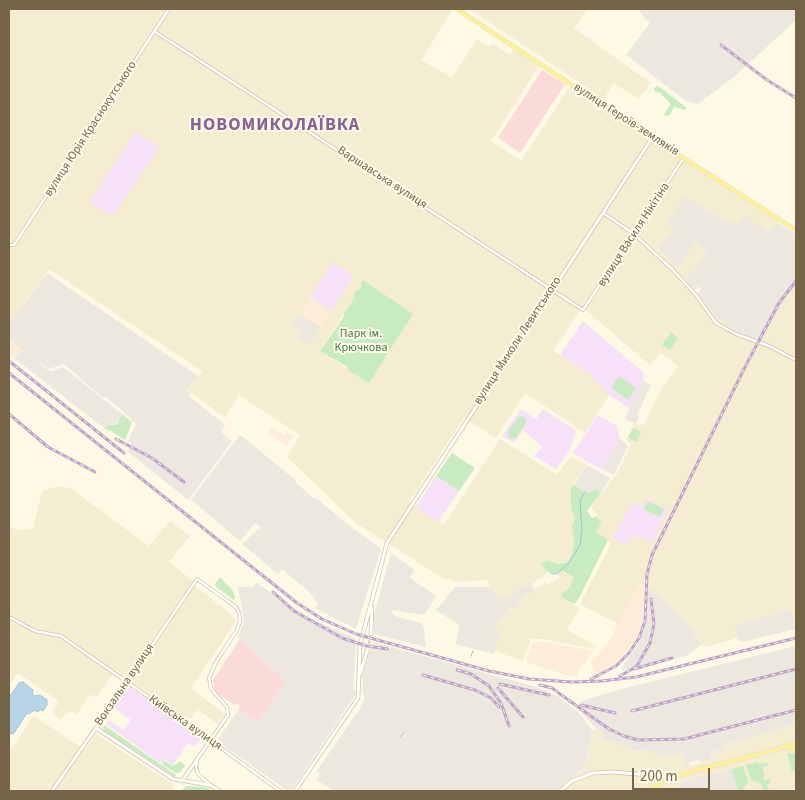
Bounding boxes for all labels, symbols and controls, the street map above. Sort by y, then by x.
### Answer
street label: вулиця Юрія Краснокутського [42,59,140,199]
street label: вулиця Героїв-земляків [571,80,681,160]
district label: НОВОМИКОЛАЇВКА [188,115,362,137]
street label: Варшавська вулиця [334,144,430,212]
street label: вулиця Василя Нікітіна [595,180,673,290]
street label: вулиця Миколи Левитського [471,274,565,408]
park label: Парк ім. Крючкова [335,327,387,355]
street label: Вокзальна вулиця [92,641,158,729]
street label: Київська вулиця [146,692,224,754]
scale bar [635,758,712,790]
text: 200 m [640,766,678,787]

